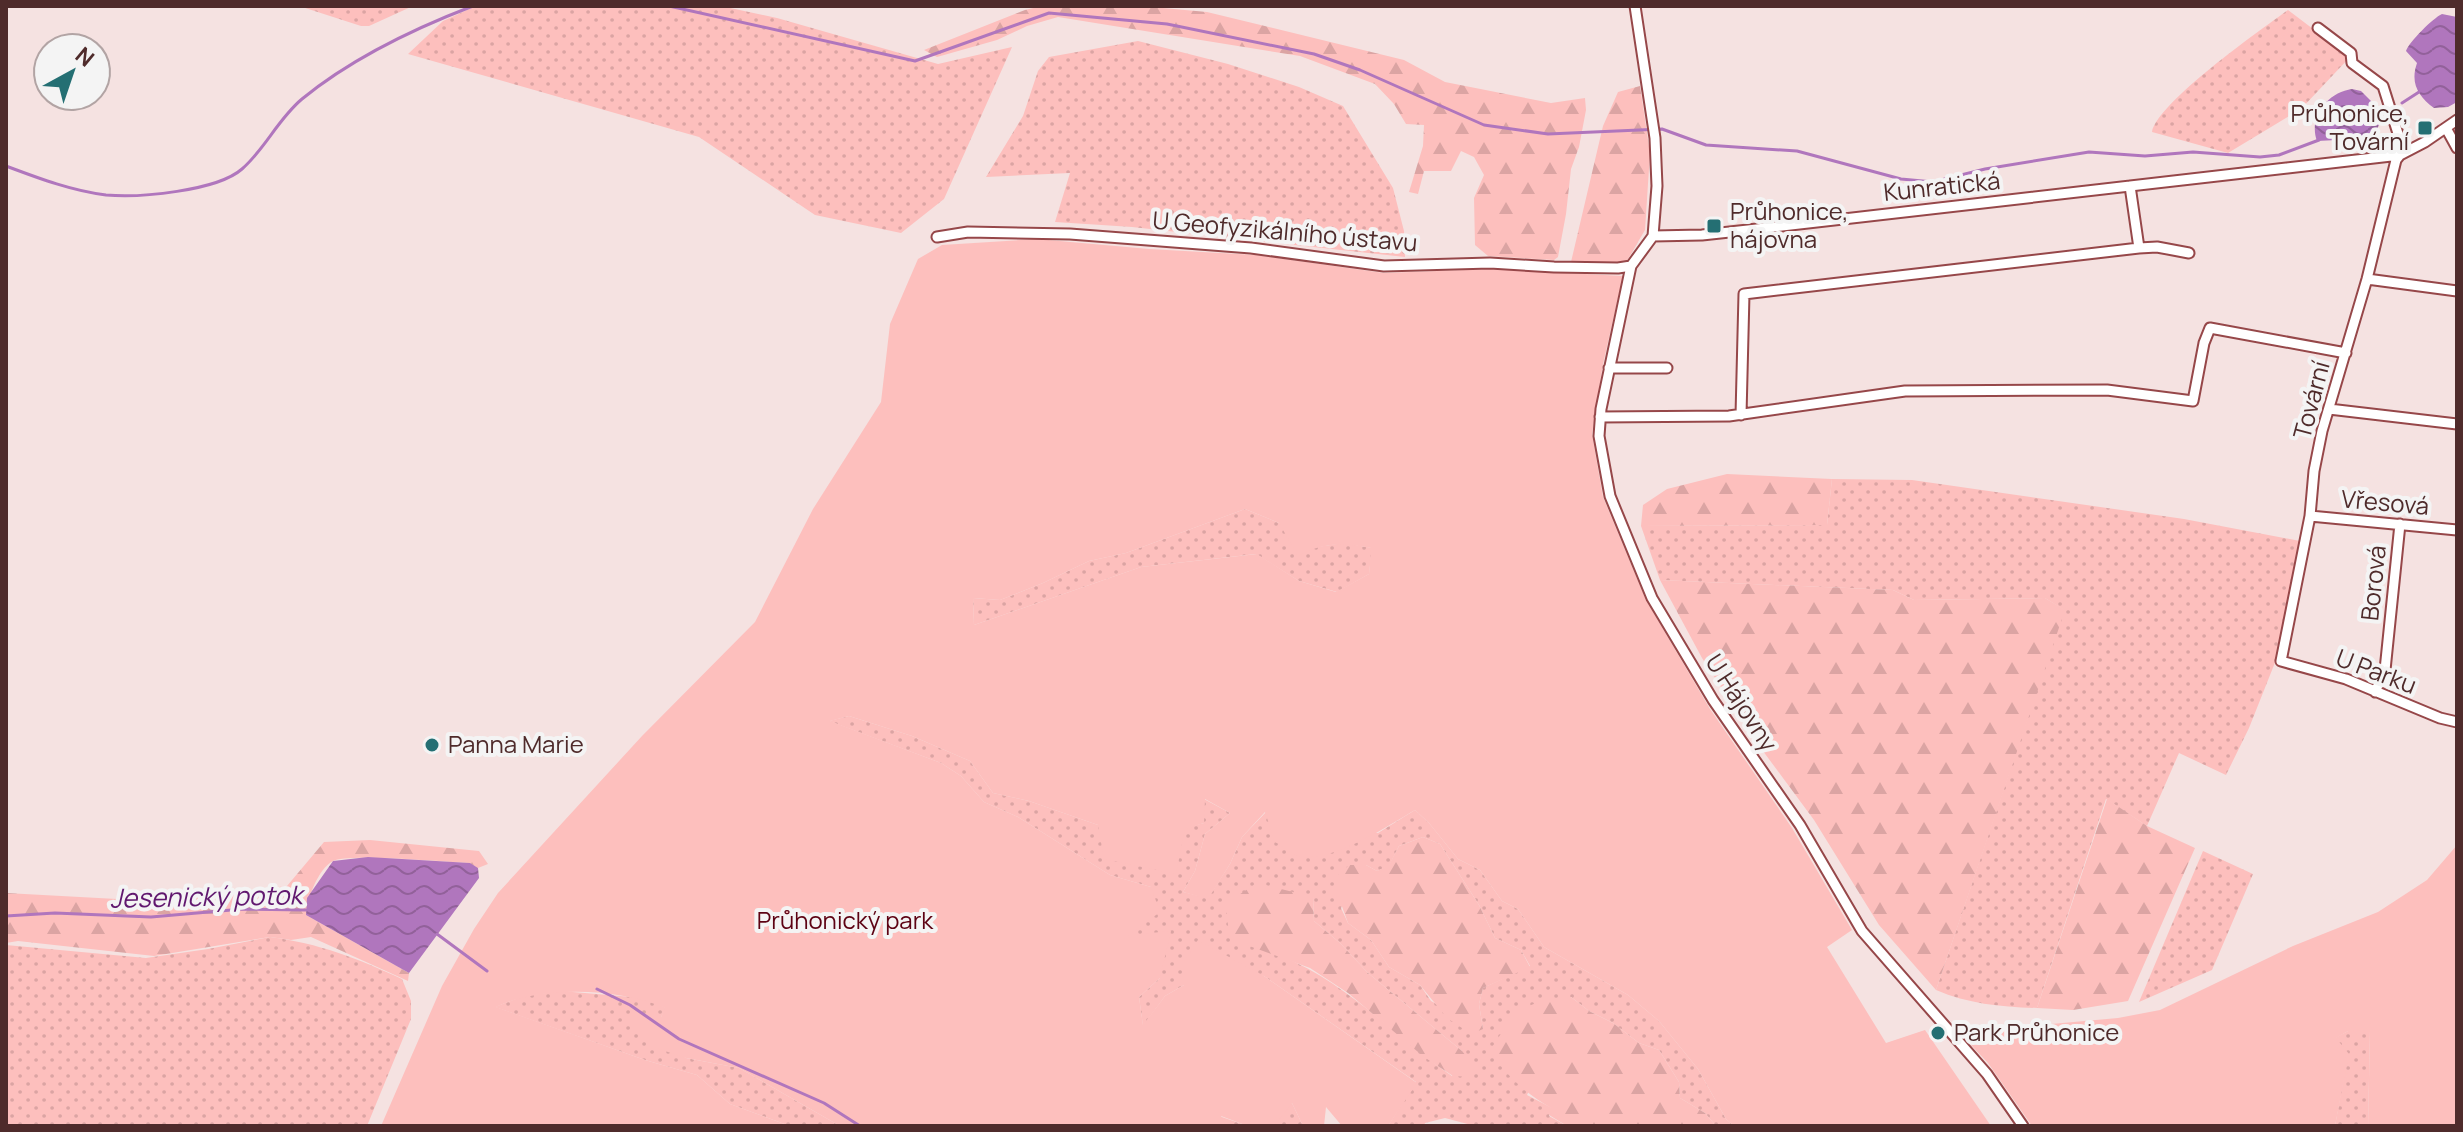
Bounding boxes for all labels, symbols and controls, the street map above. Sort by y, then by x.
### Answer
north arrow [32,32,112,112]
text: N [69,40,101,73]
place label: Průhonice, Tovární [2290,96,2409,157]
marker: Průhonice, Tovární [2416,119,2434,137]
street label: Kunratická [1882,163,2002,208]
place label: Průhonice, hájovna [1730,194,1849,255]
street label: U Geofyzikálního ústavu [1151,202,1419,259]
marker: Průhonice, hájovna [1705,217,1723,235]
street label: Tovární [2284,357,2337,442]
street label: Vřesová [2340,481,2430,522]
street label: Borová [2352,543,2393,622]
street label: U Parku [2332,640,2422,701]
street label: U Hájovny [1699,647,1786,757]
place label: Panna Marie [448,727,584,760]
marker: Panna Marie [423,736,441,754]
water label: Jesenický potok [109,876,307,916]
park label: Průhonický park [757,903,934,936]
place label: Park Průhonice [1954,1015,2119,1048]
marker: Park Průhonice [1929,1024,1947,1042]

